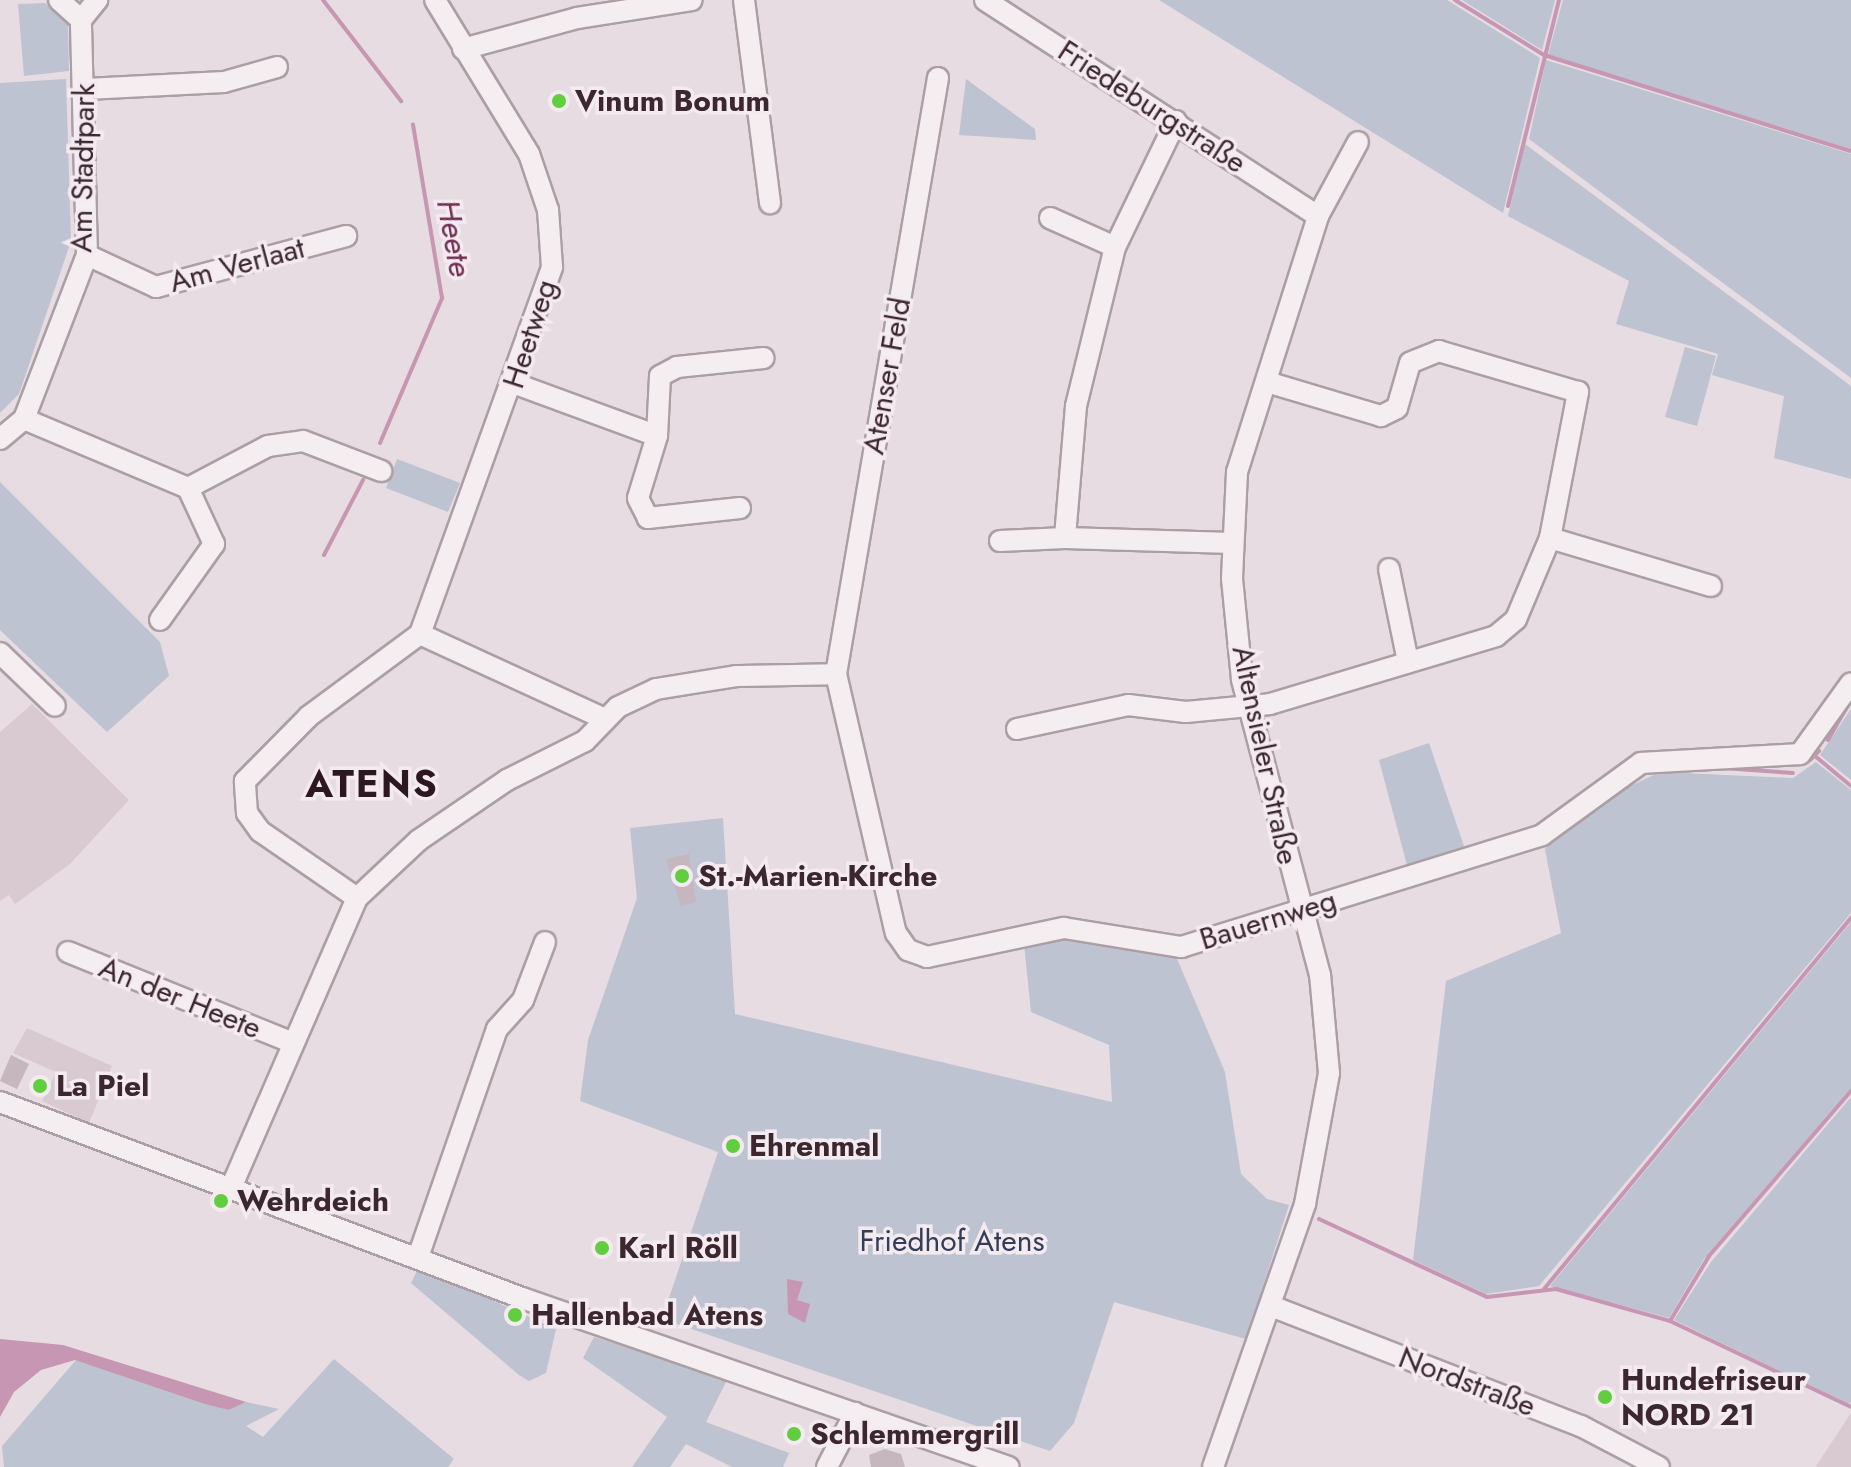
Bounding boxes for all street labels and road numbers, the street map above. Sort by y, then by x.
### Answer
street label: Friedeburgstraße [1051,33,1253,181]
street label: Am Stadtpark [64,83,102,253]
street label: Am Verlaat [166,230,308,300]
street label: Heetweg [496,275,564,393]
street label: Atenser Feld [856,295,918,457]
street label: Altensieler Straße [1224,642,1306,868]
street label: Bauernweg [1195,882,1341,958]
street label: An der Heete [94,949,266,1047]
street label: Nordstraße [1394,1339,1540,1425]

